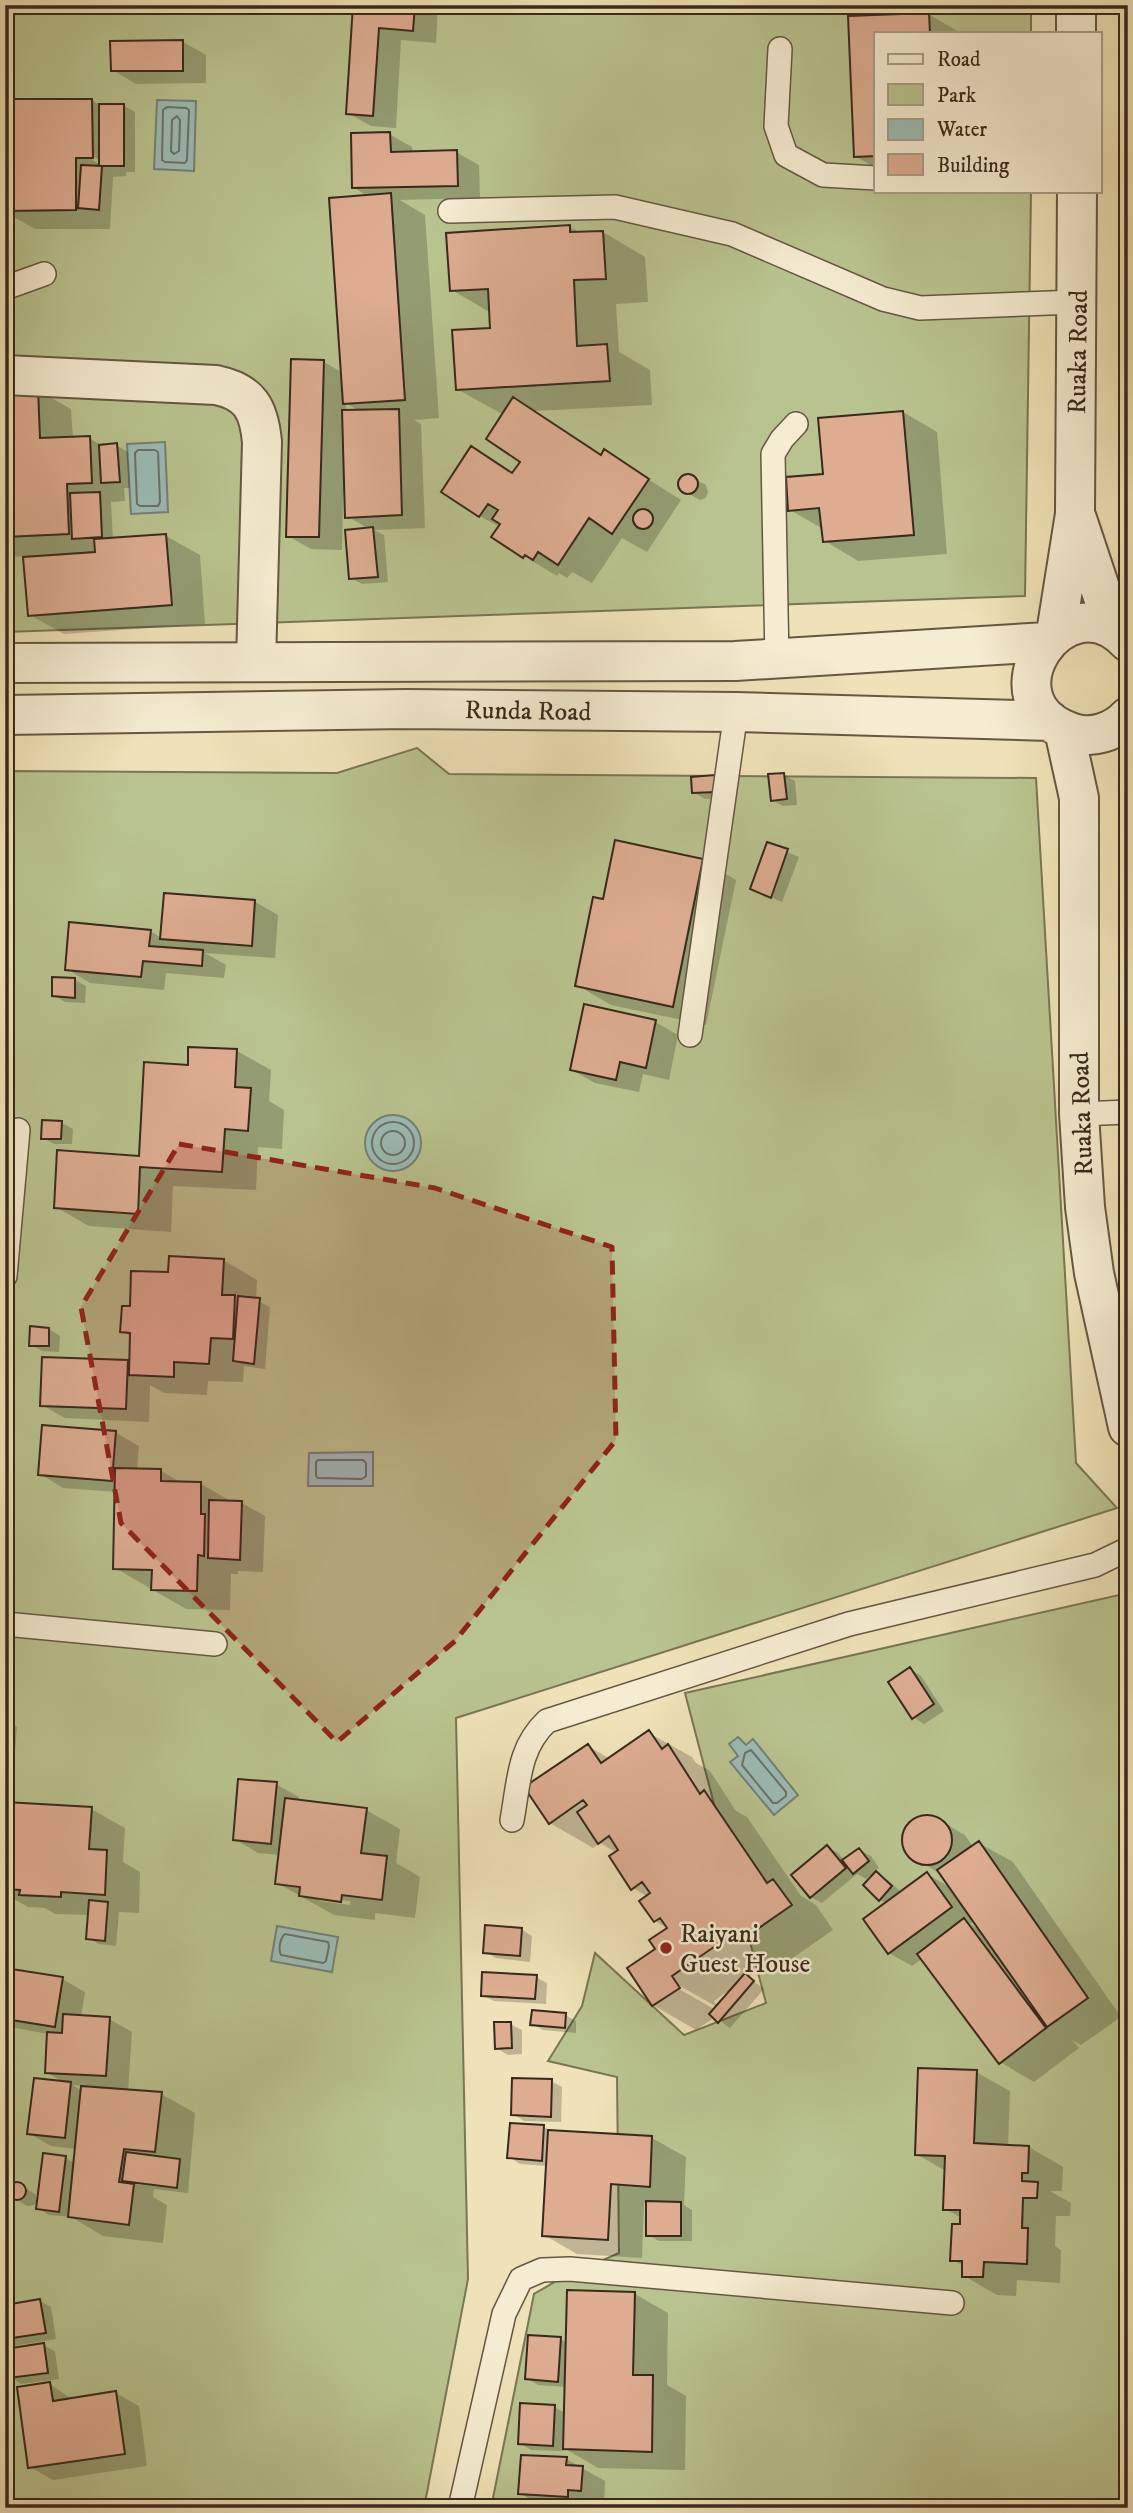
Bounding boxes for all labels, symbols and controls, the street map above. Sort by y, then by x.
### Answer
legend [874,32,1102,192]
text: Road [937,47,981,73]
text: Park [937,83,977,109]
text: Water [936,117,987,143]
text: Building [937,153,1010,179]
street label: Ruaka Road [1061,290,1096,414]
street label: Runda Road [464,694,592,729]
street label: Ruaka Road [1064,1051,1101,1177]
place label: Raiyani Guest House [680,1918,810,1981]
marker: Raiyani Guest House [658,1940,674,1956]

